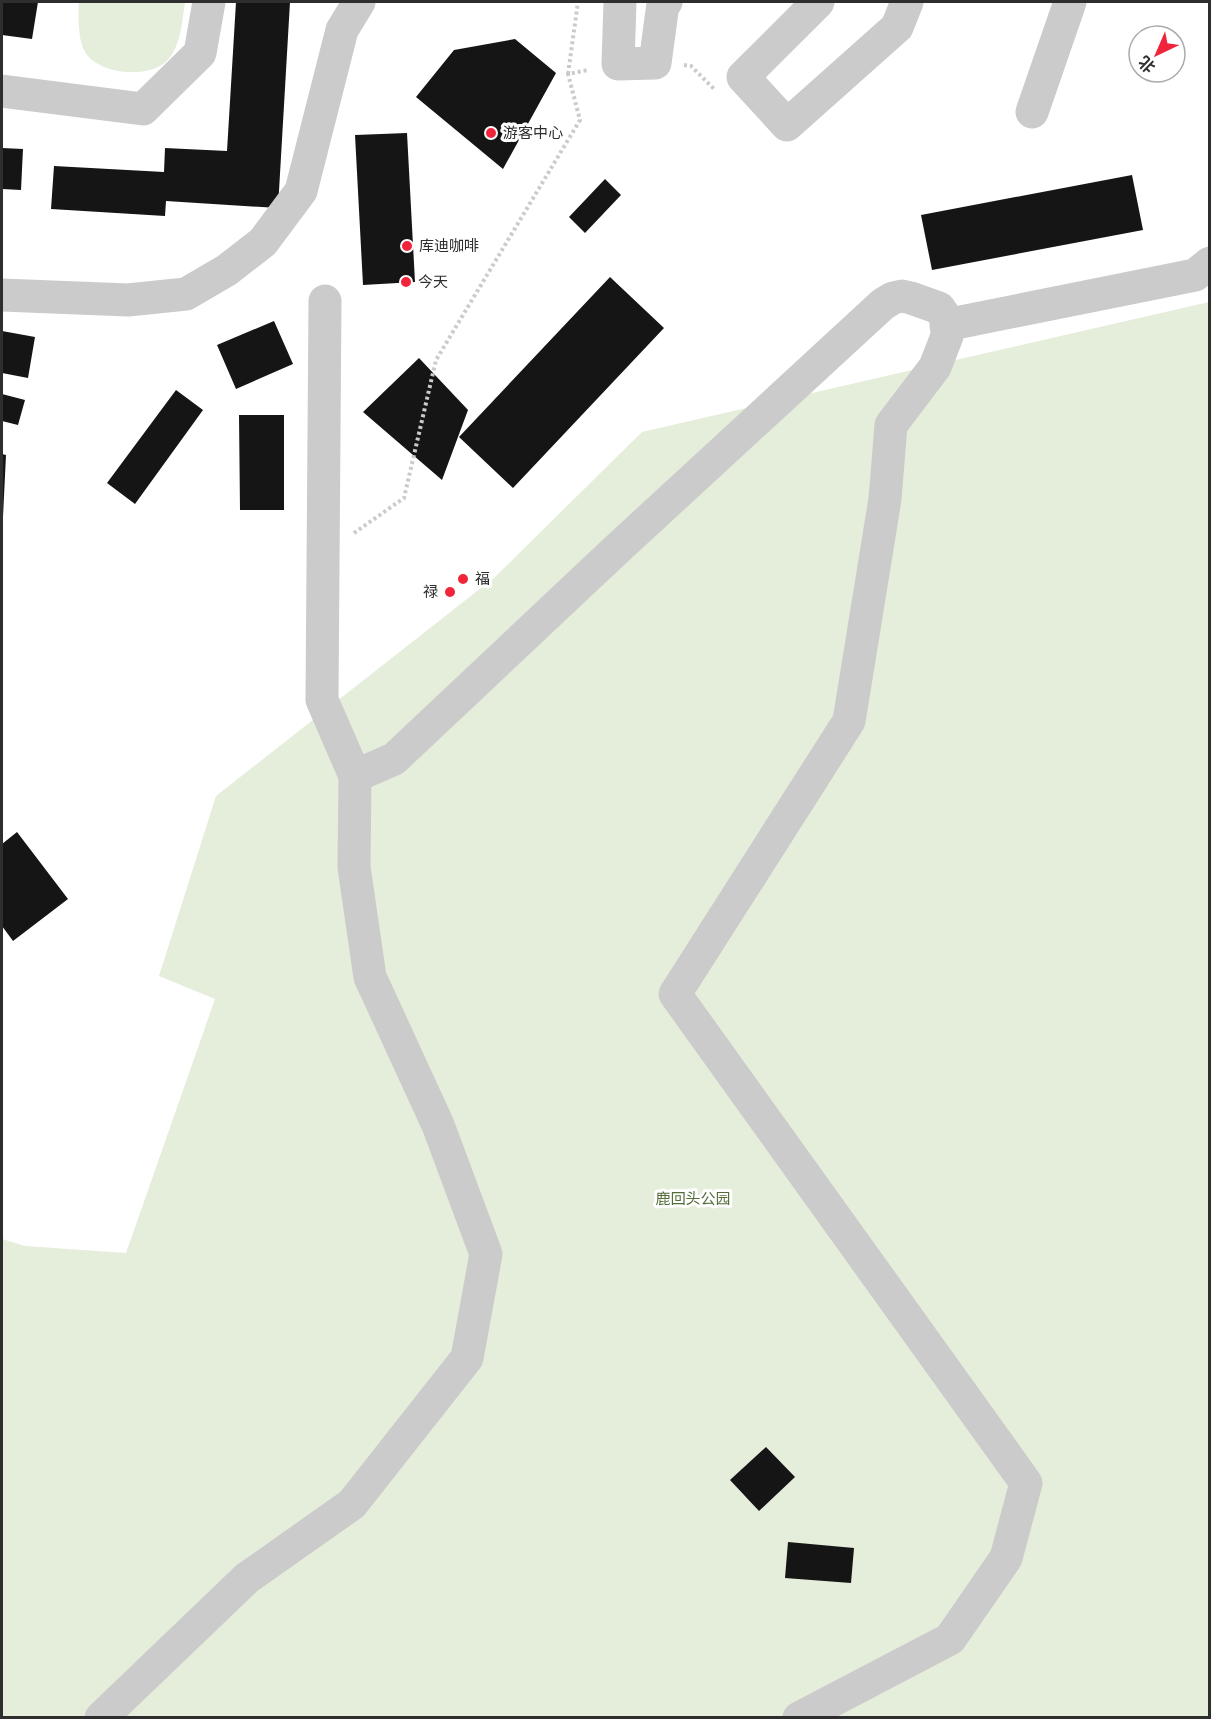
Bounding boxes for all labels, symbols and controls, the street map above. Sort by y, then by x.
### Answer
north arrow [1127,24,1187,84]
text: 北 [1135,52,1159,77]
place label: 游客中心 [503,124,563,142]
marker: 游客中心 [484,126,498,140]
place label: 库迪咖啡 [419,237,479,255]
marker: 库迪咖啡 [400,239,414,253]
place label: 今天 [418,273,448,291]
marker: 今天 [399,275,413,289]
place label: 福 [475,570,490,588]
marker: 福 [456,572,470,586]
place label: 禄 [423,583,438,601]
marker: 禄 [443,585,457,599]
park label: 鹿回头公园 [655,1190,731,1208]

